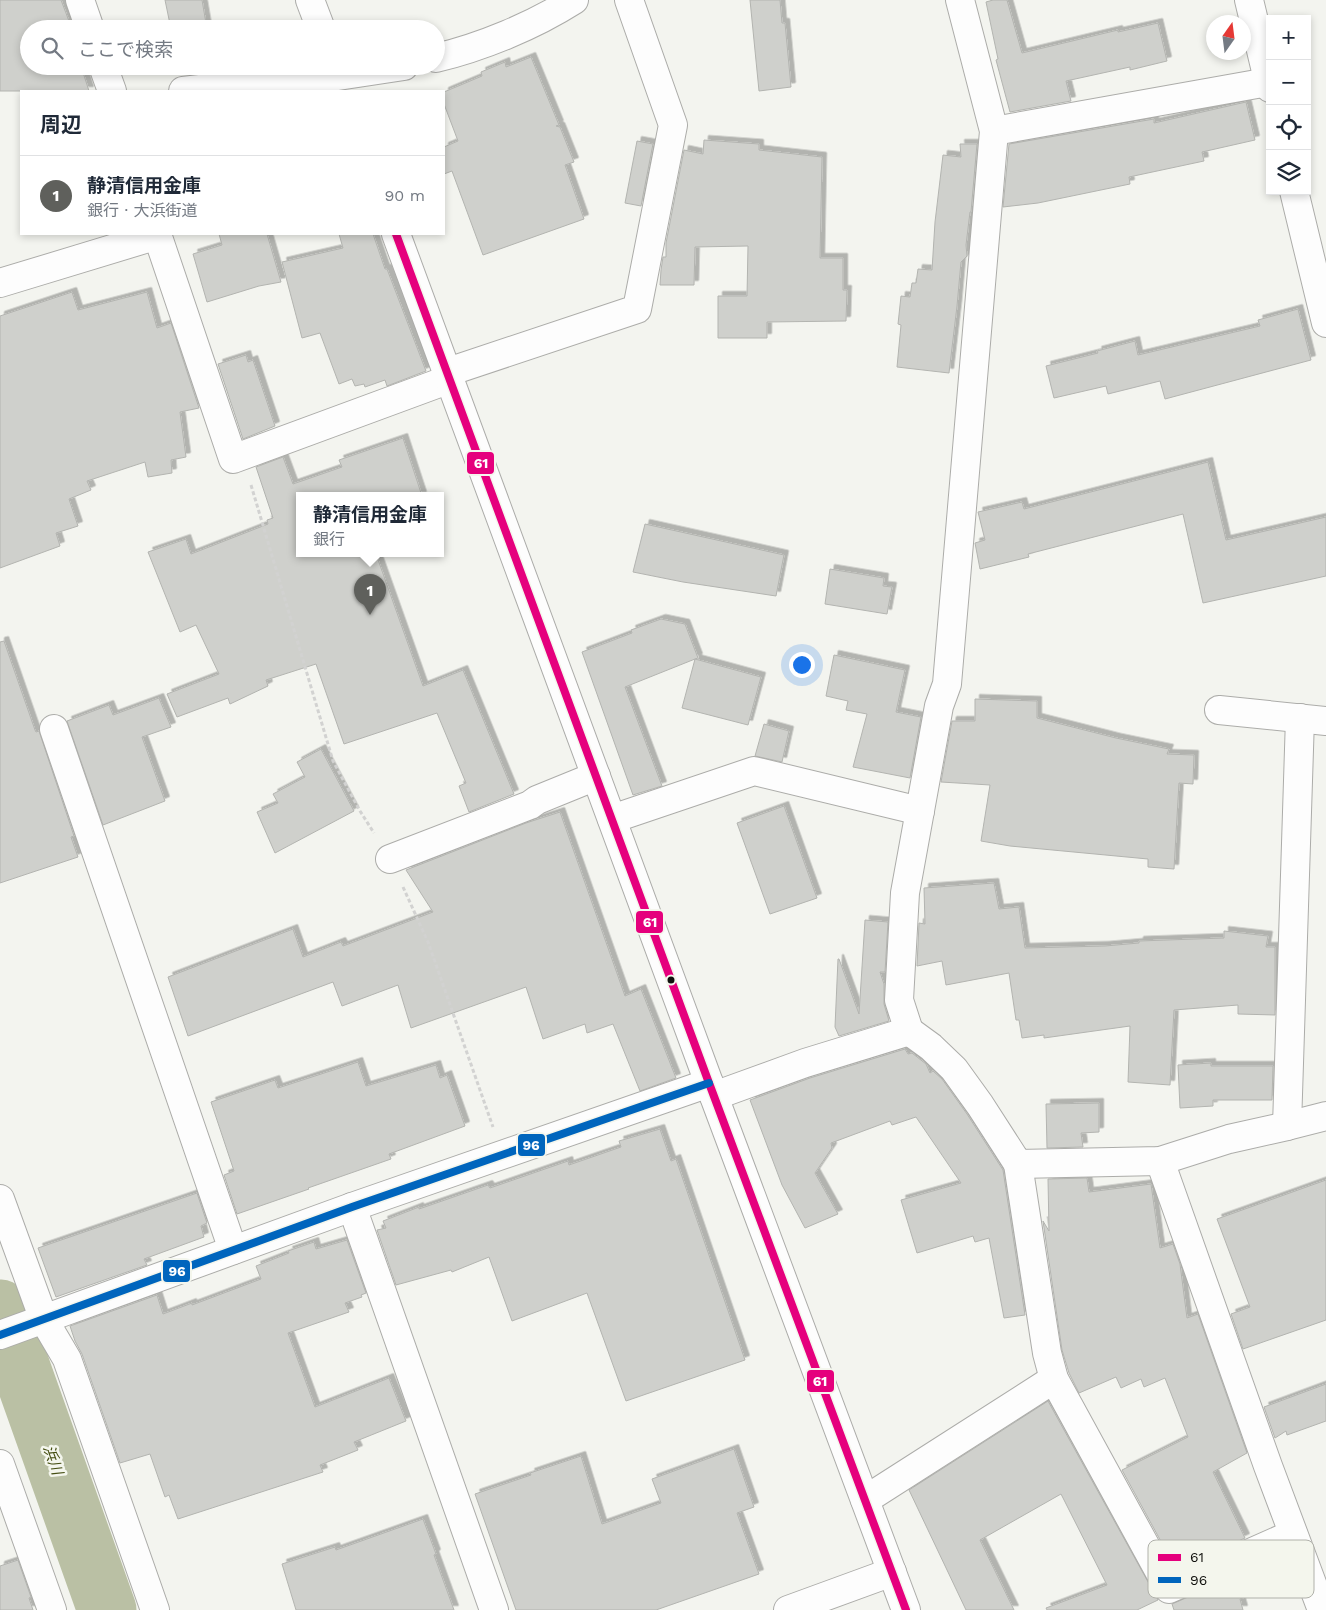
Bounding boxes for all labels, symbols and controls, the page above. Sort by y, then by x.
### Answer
north arrow [1206,15,1251,60]
map controls [1266,15,1311,195]
button: + [1266,15,1311,60]
search box [20,20,445,75]
icon: search [38,34,66,62]
text: ここで検索 [78,38,173,61]
button: − [1266,60,1311,105]
button: locate [1266,105,1311,150]
text: 周辺 [40,112,82,137]
button: layers [1266,150,1311,195]
text: 静清信用金庫 [87,174,201,197]
text: 1 [53,186,59,205]
text: 90 m [384,186,425,205]
text: 銀行 · 大浜街道 [87,201,198,220]
line badge: 61 [466,451,495,475]
text: 61 [474,455,488,471]
popup [296,492,444,557]
text: 静清信用金庫 [313,503,427,526]
text: 銀行 [313,530,345,549]
pin: 1 [354,574,386,615]
your location [789,652,815,678]
line badge: 61 [635,910,664,934]
text: 61 [643,914,657,930]
unlabelled marker [666,975,676,985]
line badge: 96 [517,1133,546,1157]
text: 96 [522,1137,540,1153]
line badge: 96 [162,1259,191,1283]
text: 96 [168,1263,186,1279]
line badge: 61 [806,1369,835,1393]
text: 61 [813,1373,827,1389]
water label: 浜川 [39,1443,67,1479]
legend [1148,1540,1314,1598]
text: 61 [1190,1549,1204,1565]
text: 96 [1190,1572,1207,1588]

